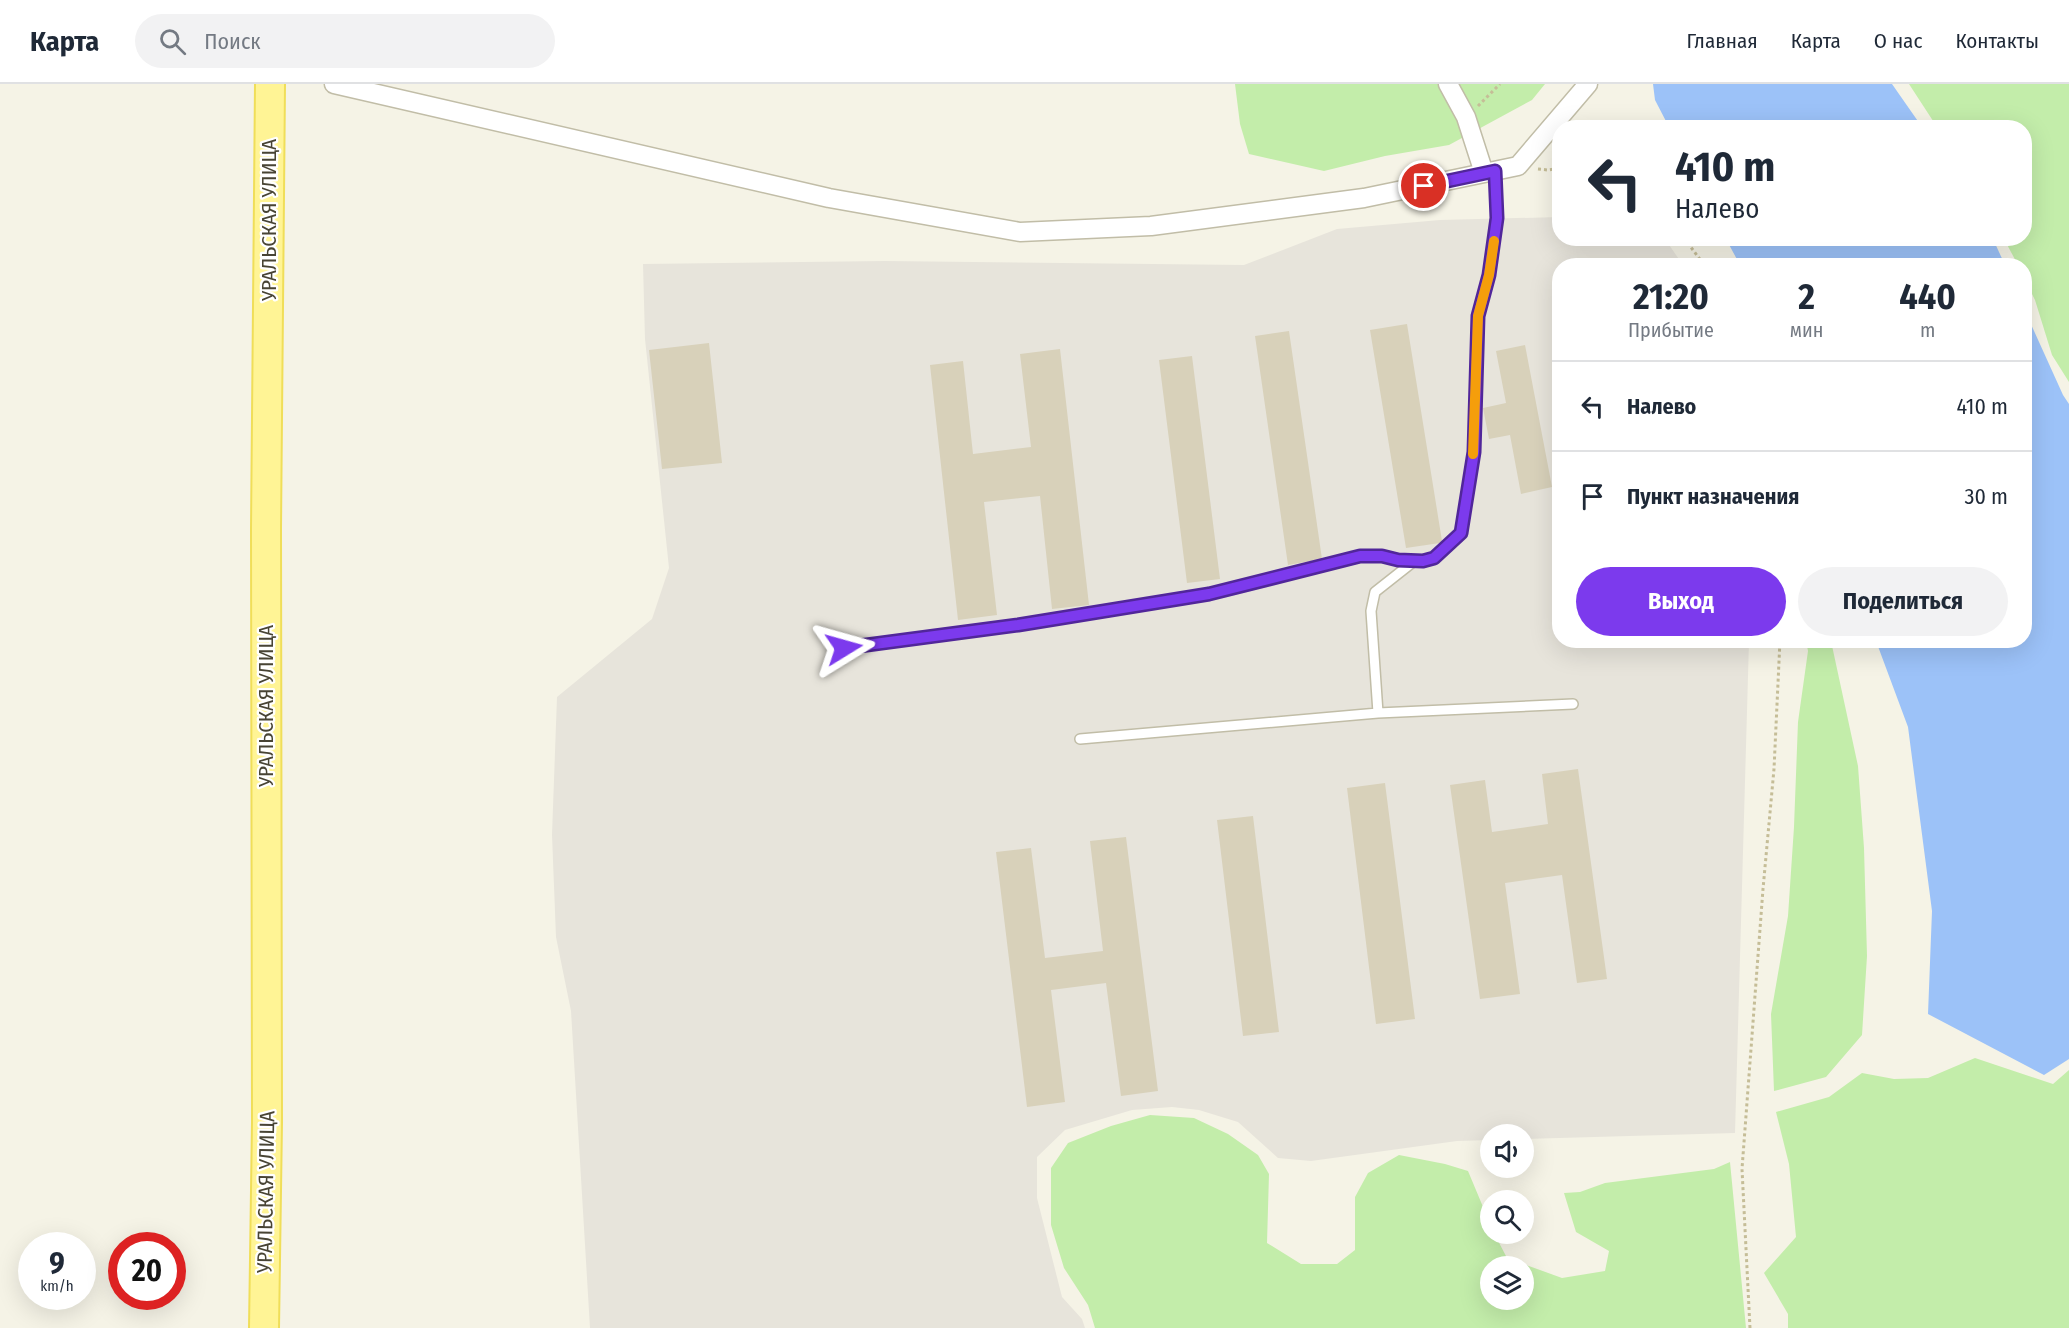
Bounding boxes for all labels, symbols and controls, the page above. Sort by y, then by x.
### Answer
search box [135,14,555,68]
text: Карта [30,25,99,58]
icon: search [156,25,189,58]
text: Поиск [204,28,261,55]
text: Главная [1687,28,1758,54]
text: Карта [1791,28,1841,54]
text: О нас [1874,28,1922,54]
text: Контакты [1955,28,2039,54]
street label: УРАЛЬСКАЯ УЛИЦА [256,139,282,302]
text: 410 m [1675,142,1775,192]
icon: left [1576,144,1654,222]
pin [1398,160,1449,211]
icon: arrive [1407,169,1440,202]
text: Налево [1675,193,1759,225]
text: 21:20 [1633,275,1709,319]
text: 2 [1798,275,1815,319]
text: 440 [1899,275,1956,319]
text: Прибытие [1628,318,1714,342]
text: мин [1790,318,1823,342]
text: m [1920,318,1935,342]
icon: left [1576,390,1609,423]
text: Налево [1627,393,1696,420]
text: 410 m [1956,393,2008,420]
icon: arrive [1576,480,1609,513]
text: Пункт назначения [1627,483,1799,510]
text: 30 m [1965,483,2008,510]
button: Выход [1576,567,1786,636]
button: Поделиться [1798,567,2008,636]
position arrow [812,616,876,680]
street label: УРАЛЬСКАЯ УЛИЦА [253,625,279,788]
street label: УРАЛЬСКАЯ УЛИЦА [252,1111,280,1274]
map controls [1480,1124,1534,1310]
button: sound [1480,1124,1534,1178]
button: search [1480,1190,1534,1244]
speed limit sign: 20 [108,1232,186,1310]
text: 9 [49,1246,65,1282]
button: layers [1480,1256,1534,1310]
text: km/h [40,1277,74,1295]

